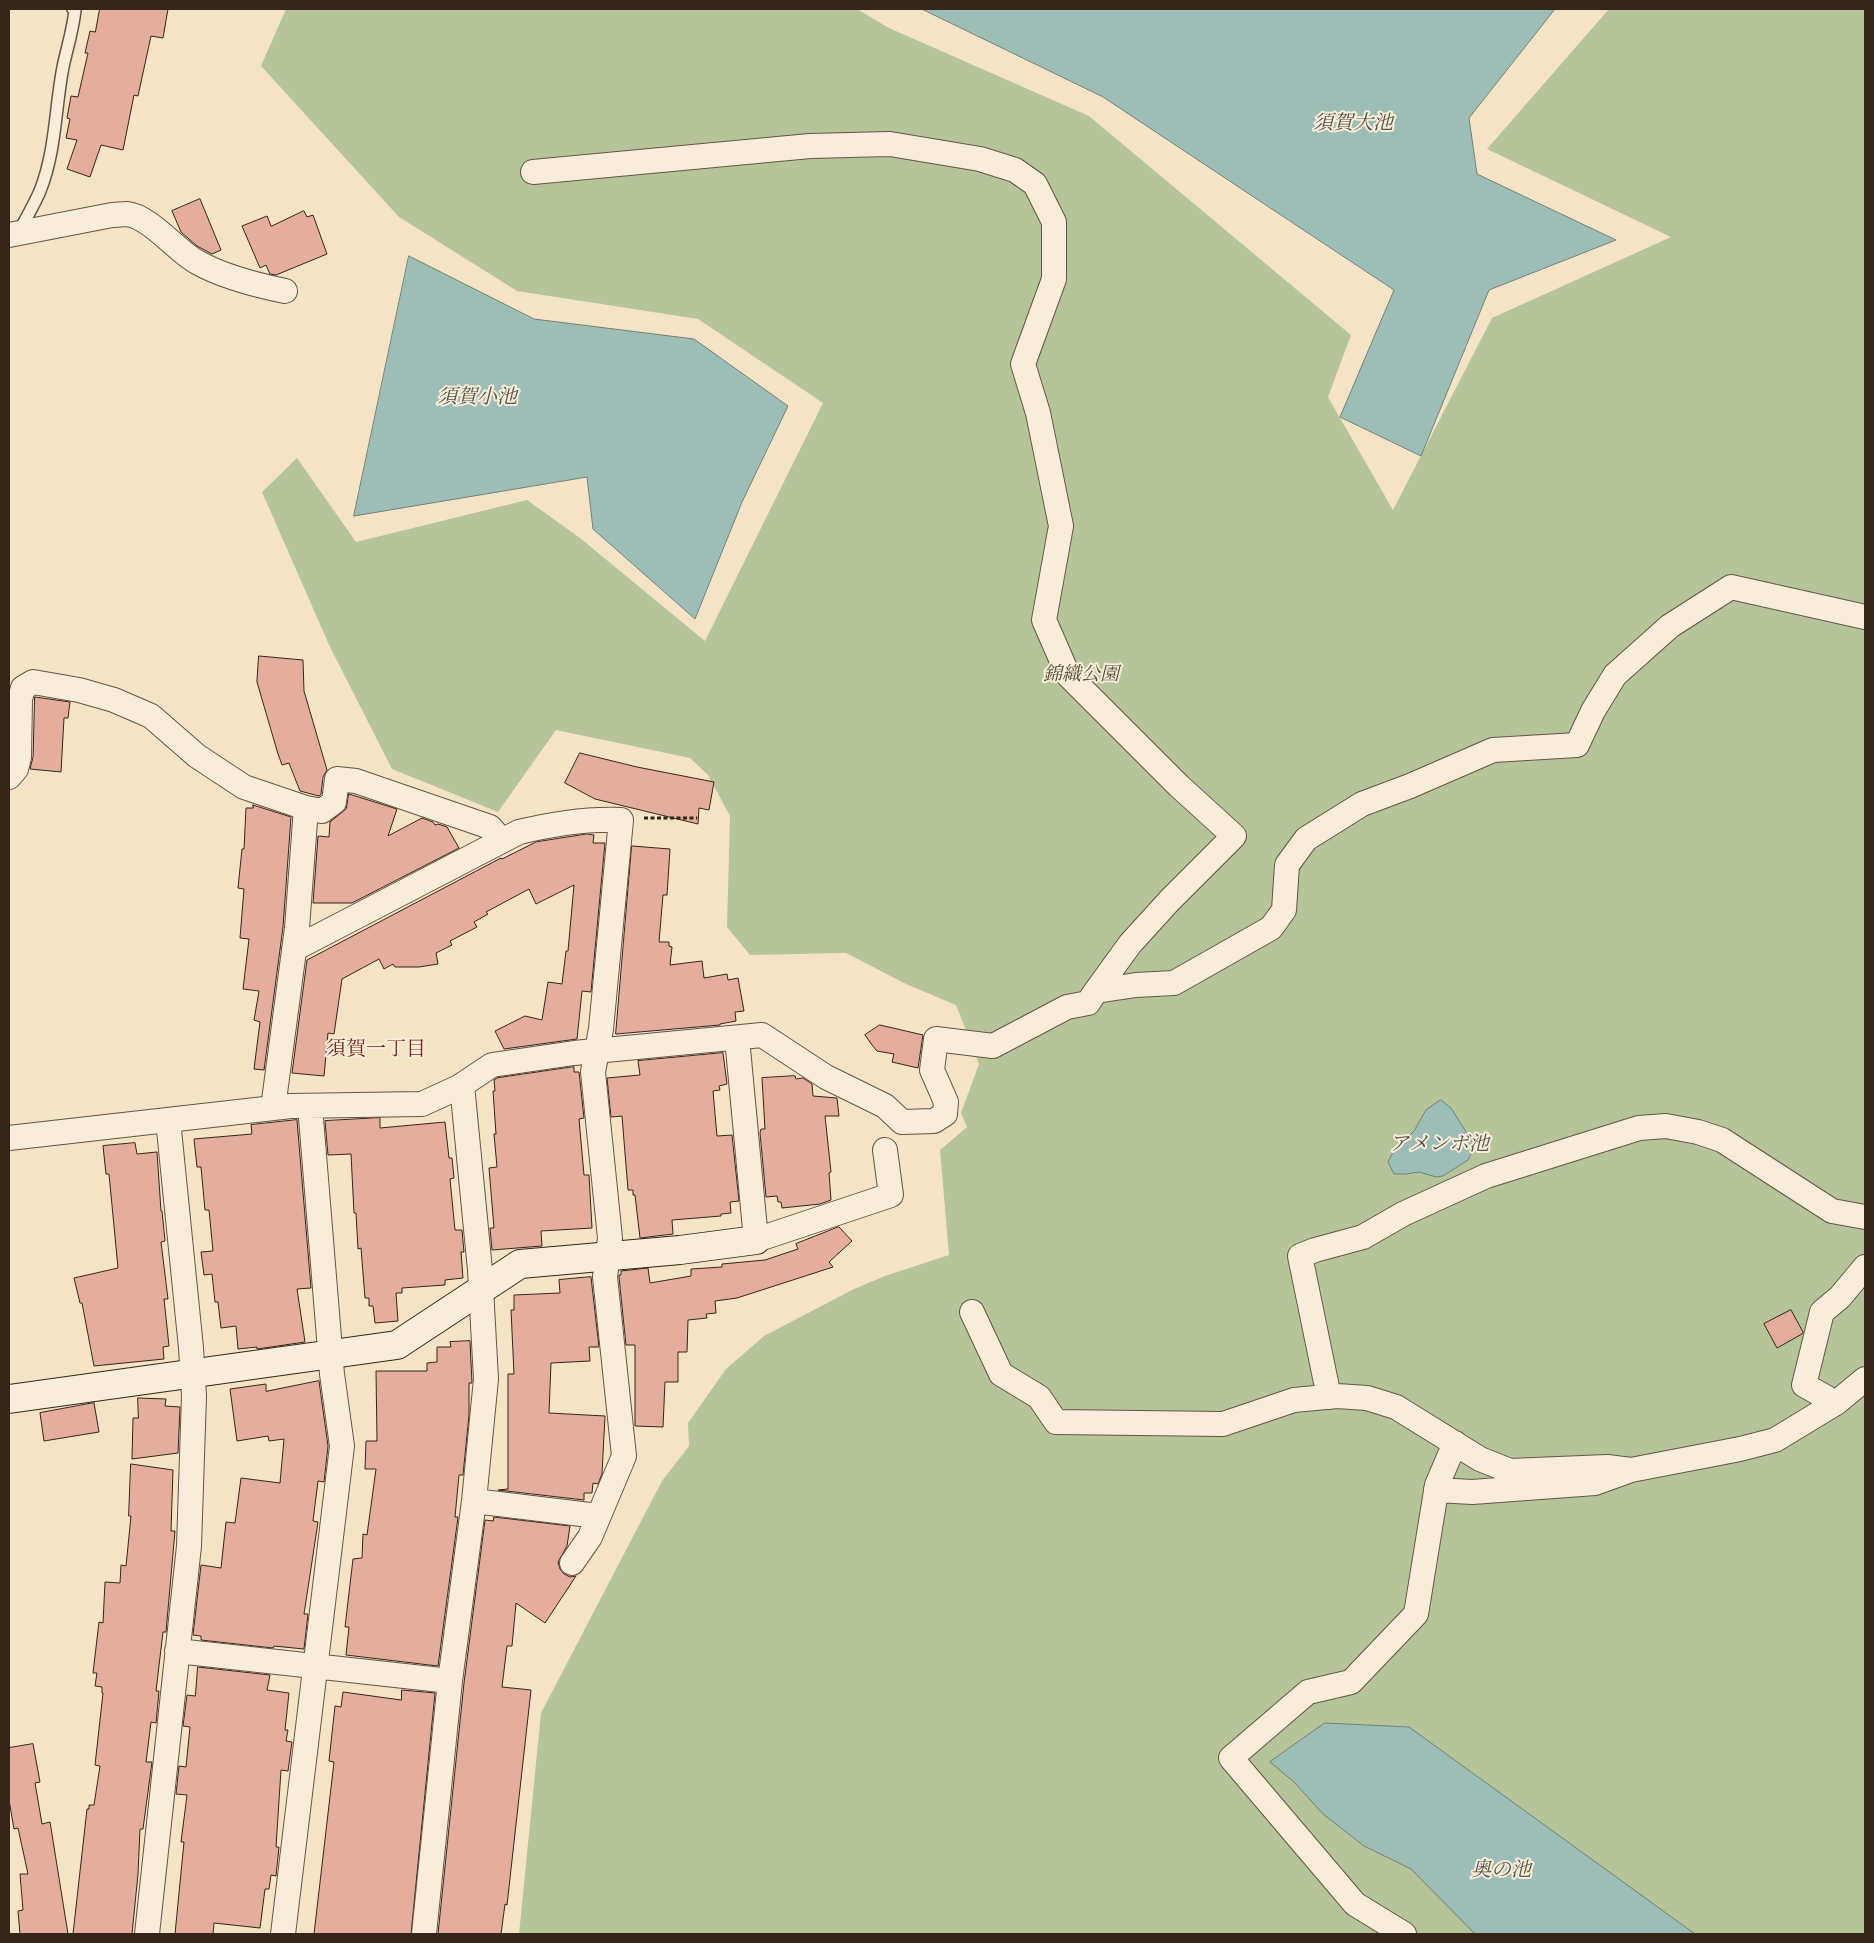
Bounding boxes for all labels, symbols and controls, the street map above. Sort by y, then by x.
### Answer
water label: 須賀大池 [1313,112,1393,136]
water label: 須賀小池 [437,386,517,410]
park label: 錦織公園 [1043,664,1119,686]
district label: 須賀一丁目 [326,1038,426,1062]
water label: アメンボ池 [1389,1133,1489,1157]
water label: 奥の池 [1471,1859,1531,1883]

